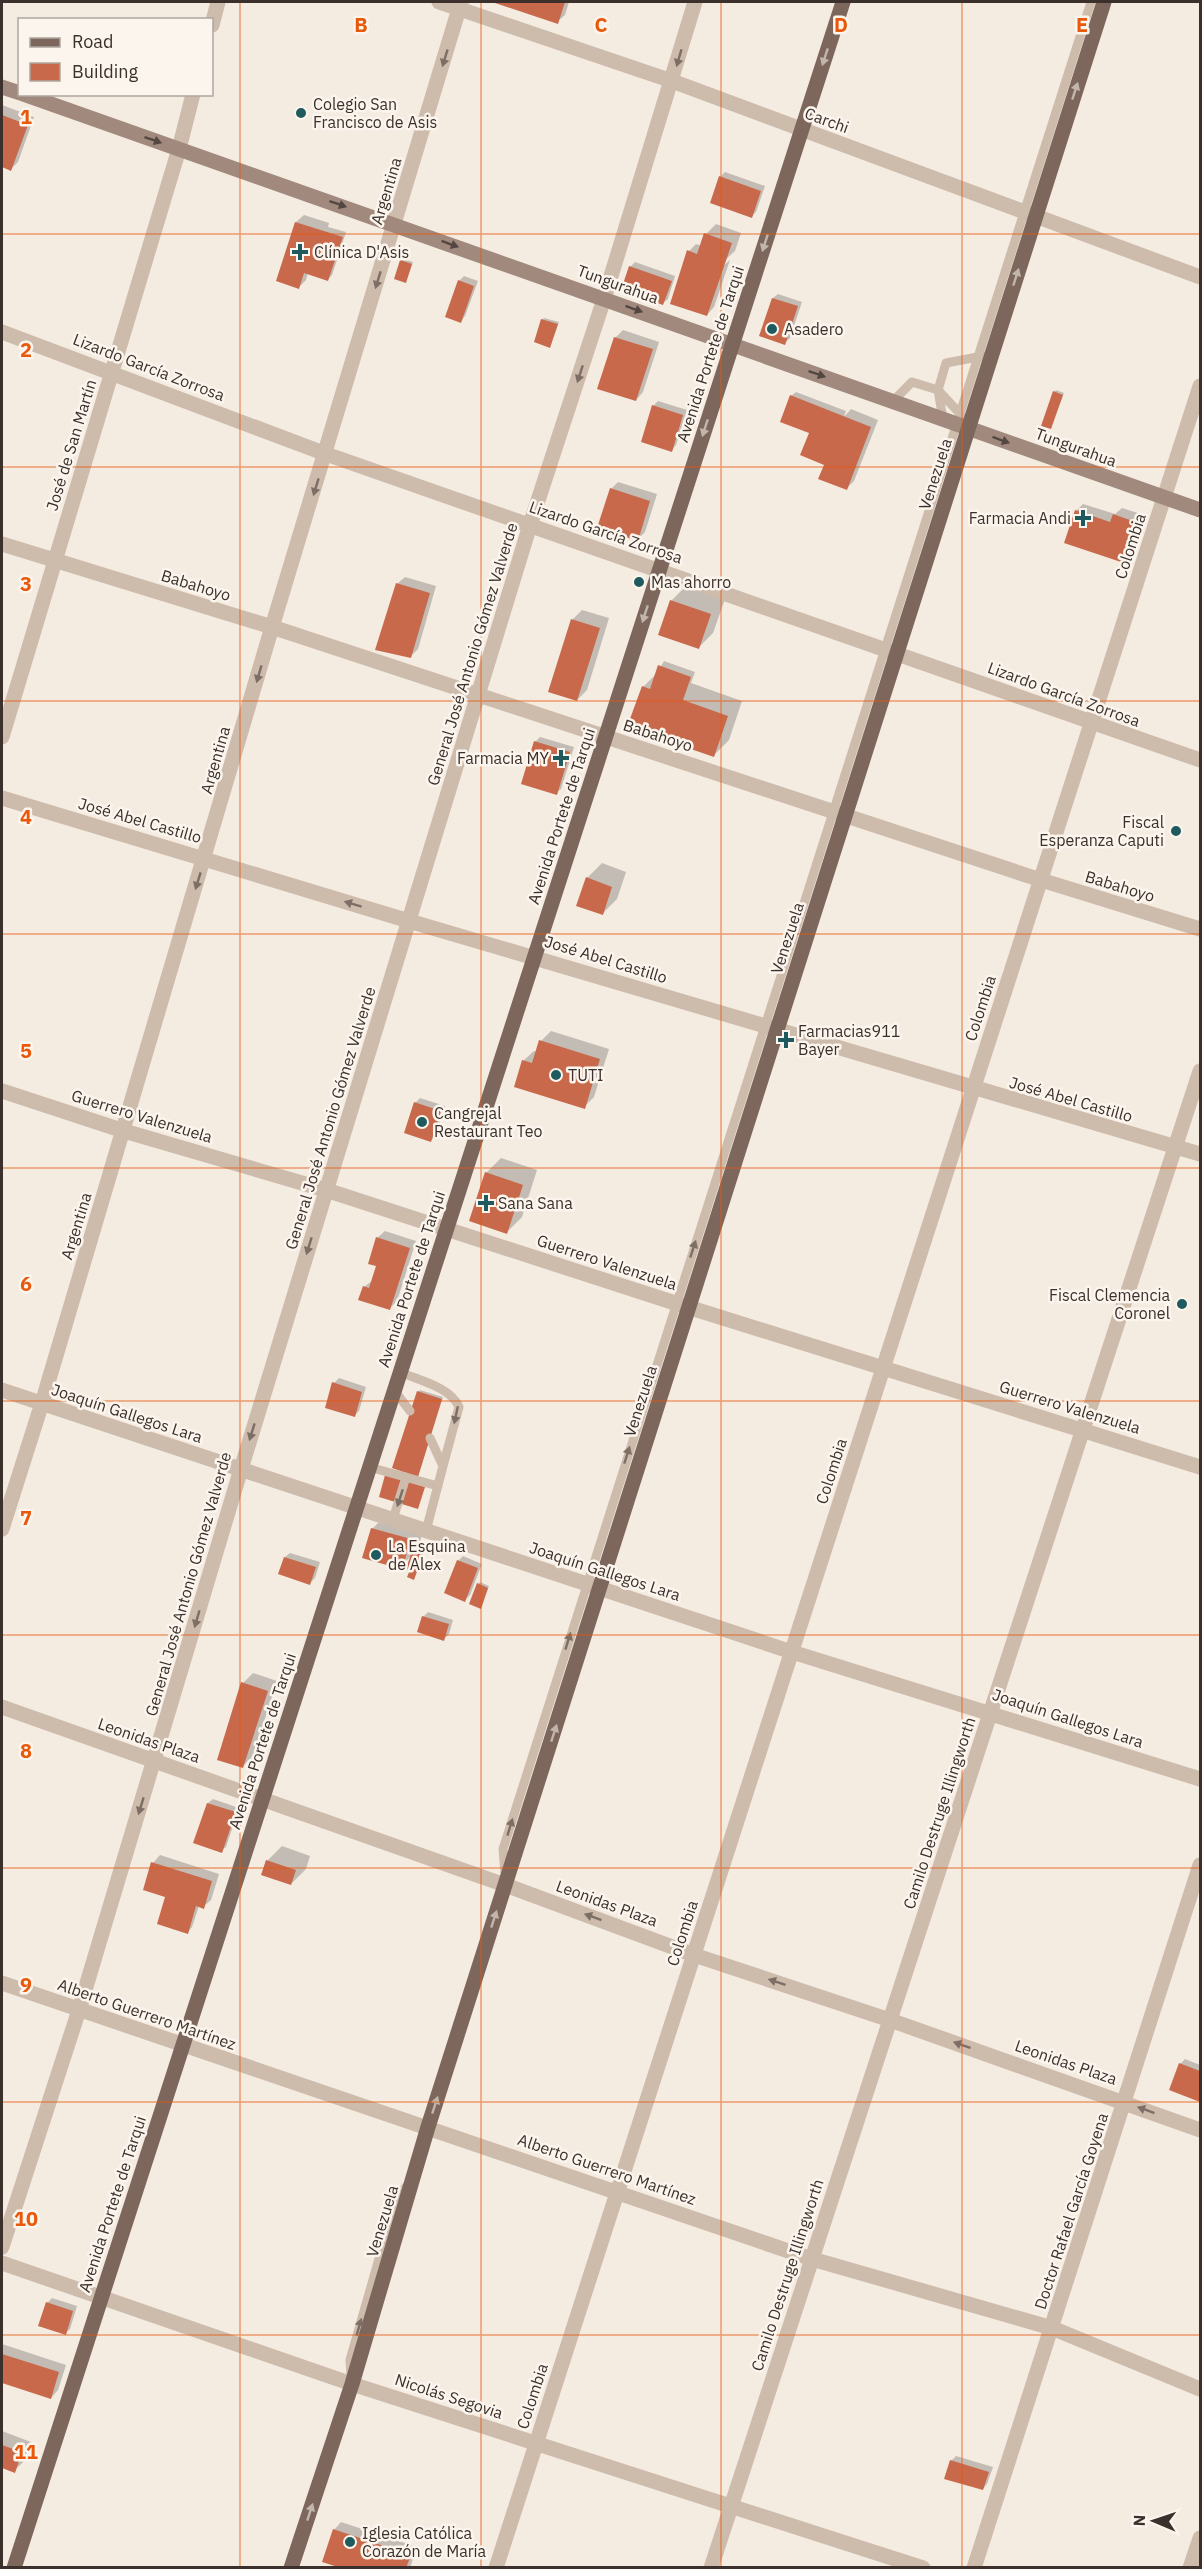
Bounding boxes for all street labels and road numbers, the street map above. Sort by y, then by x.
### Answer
street label: Carchi [802,103,852,137]
street label: Argentina [366,155,406,227]
street label: Tungurahua [575,260,662,308]
street label: Avenida Portete de Tarqui [672,263,748,445]
street label: Lizardo García Zorrosa [70,329,228,405]
street label: José de San Martín [42,377,100,513]
street label: Tungurahua [1033,423,1120,471]
street label: Venezuela [914,435,956,512]
street label: Lizardo García Zorrosa [527,496,686,568]
street label: Colombia [1110,510,1150,581]
street label: General José Antonio Gómez Valverde [422,520,522,788]
street label: Babahoyo [159,565,233,605]
street label: Lizardo García Zorrosa [985,657,1143,731]
street label: Babahoyo [621,714,695,756]
street label: Argentina [196,724,234,796]
street label: Avenida Portete de Tarqui [523,725,599,907]
street label: José Abel Castillo [76,793,204,847]
street label: Babahoyo [1083,866,1157,906]
street label: Venezuela [766,899,808,976]
street label: José Abel Castillo [542,931,670,987]
street label: Colombia [960,972,1000,1043]
street label: General José Antonio Gómez Valverde [280,984,380,1252]
street label: José Abel Castillo [1007,1072,1135,1126]
street label: Guerrero Valenzuela [69,1085,215,1147]
street label: Avenida Portete de Tarqui [373,1188,449,1370]
street label: Argentina [56,1190,96,1262]
street label: Guerrero Valenzuela [534,1230,680,1294]
street label: Venezuela [619,1362,661,1439]
street label: Guerrero Valenzuela [997,1376,1143,1438]
street label: Joaquín Gallegos Lara [49,1379,206,1447]
street label: Colombia [811,1435,851,1506]
street label: General José Antonio Gómez Valverde [141,1449,235,1718]
street label: Joaquín Gallegos Lara [527,1537,684,1605]
street label: Avenida Portete de Tarqui [224,1650,300,1832]
street label: Joaquín Gallegos Lara [990,1684,1147,1752]
street label: Leonidas Plaza [95,1713,203,1767]
street label: Camilo Destruge Illingworth [898,1714,980,1912]
street label: Leonidas Plaza [553,1875,661,1931]
street label: Colombia [662,1897,702,1968]
street label: Alberto Guerrero Martínez [55,1974,239,2054]
street label: Leonidas Plaza [1012,2035,1120,2089]
street label: Doctor Rafael García Goyena [1030,2110,1112,2312]
street label: Avenida Portete de Tarqui [74,2113,150,2295]
street label: Alberto Guerrero Martínez [515,2129,699,2209]
street label: Camilo Destruge Illingworth [746,2176,828,2374]
street label: Venezuela [362,2182,403,2259]
street label: Colombia [512,2360,552,2431]
street label: Nicolás Segovia [392,2369,506,2423]

